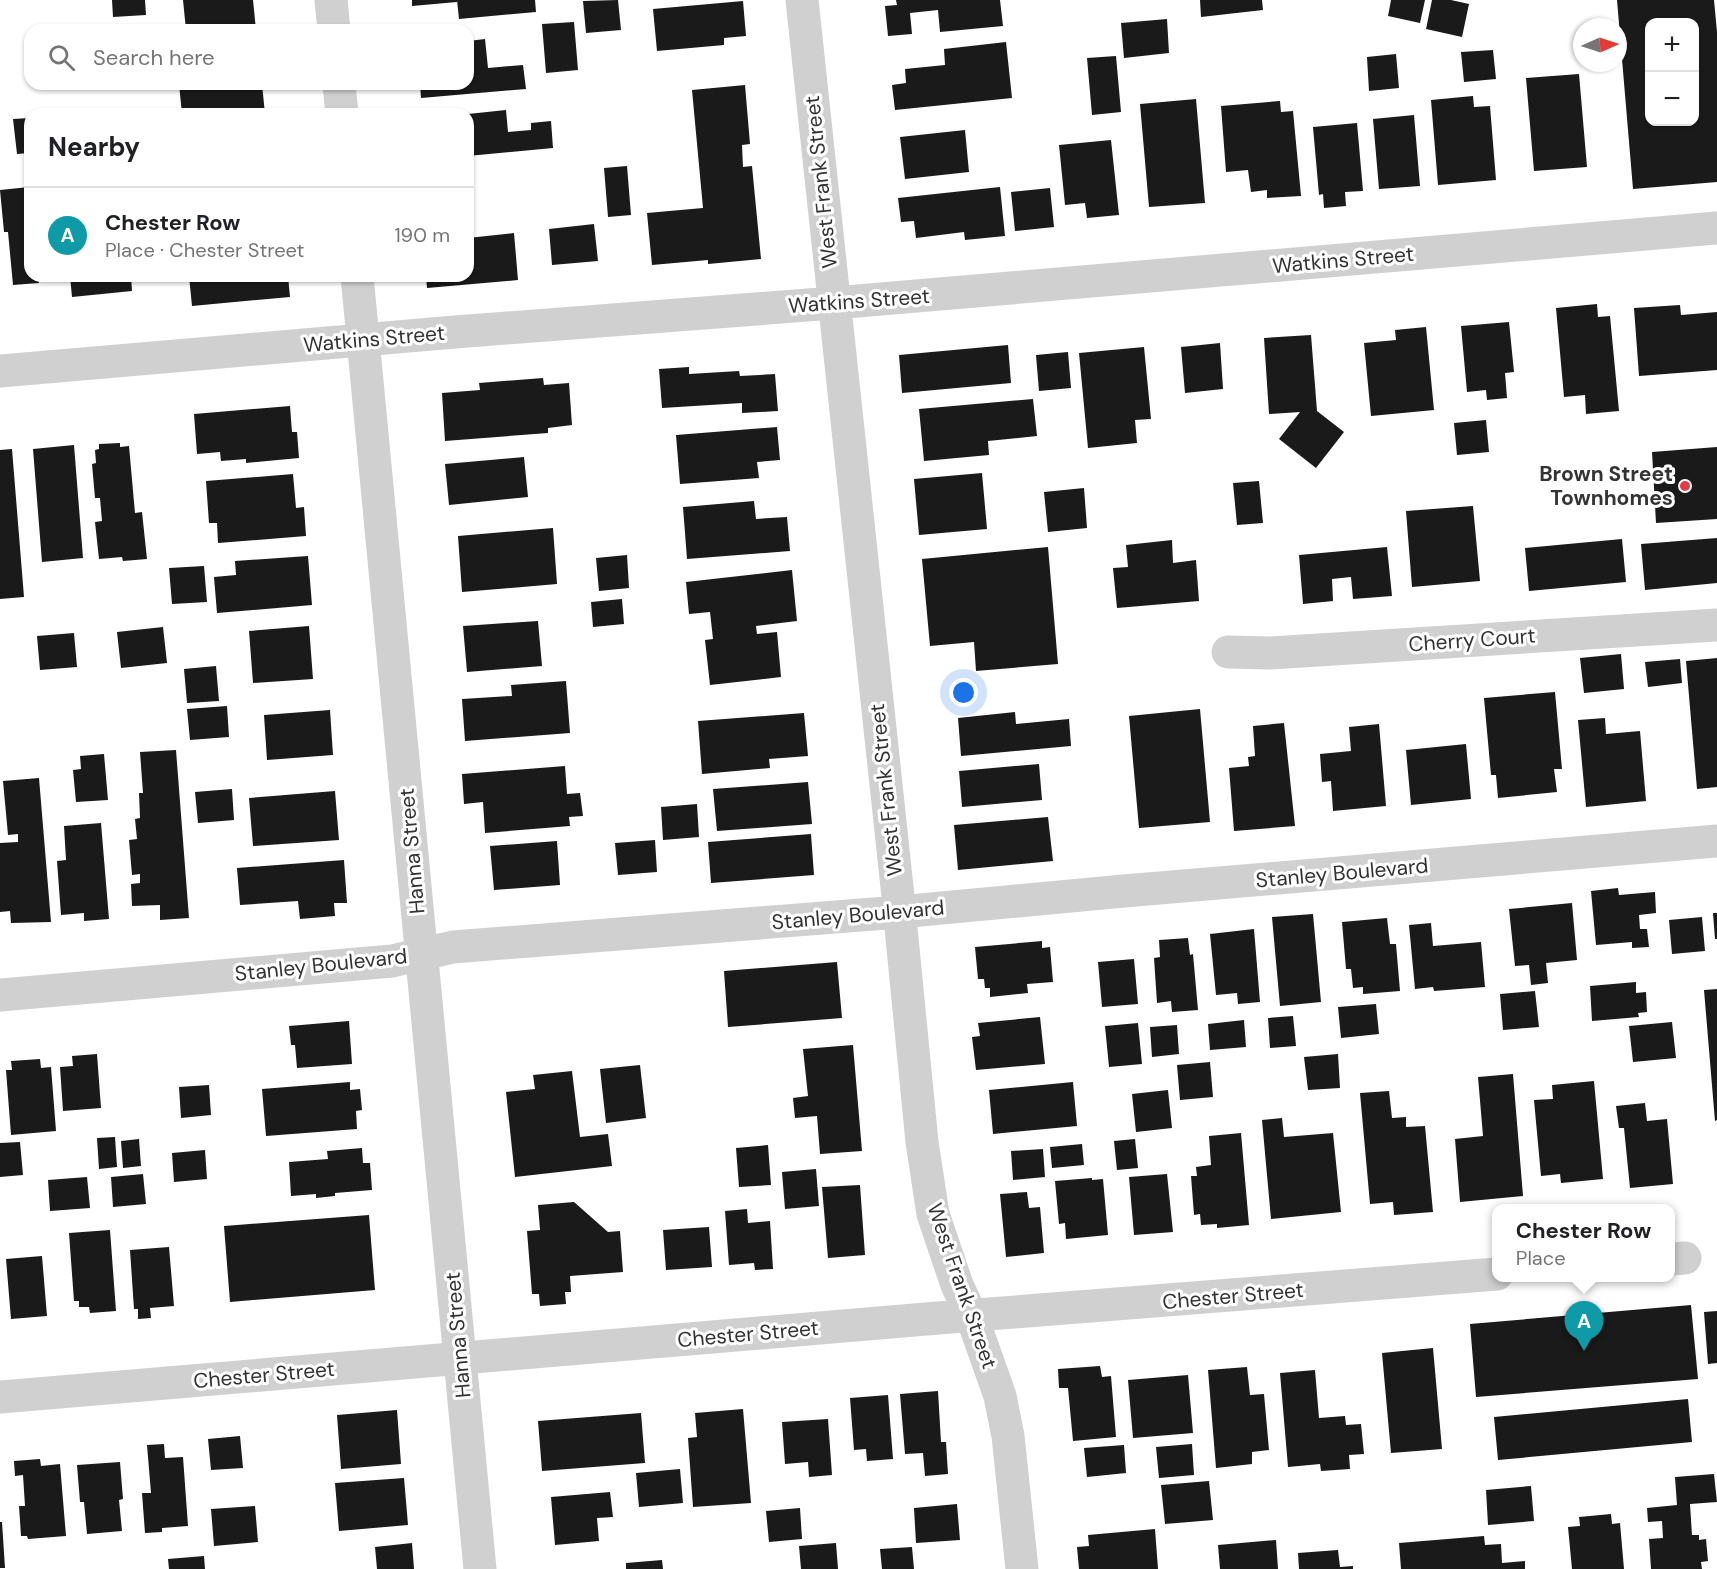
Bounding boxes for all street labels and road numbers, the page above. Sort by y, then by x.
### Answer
street label: West Frank Street [798,94,844,270]
street label: Watkins Street [1271,240,1415,280]
street label: Watkins Street [787,282,931,320]
street label: Watkins Street [302,319,446,359]
street label: Cherry Court [1407,622,1537,658]
street label: West Frank Street [863,702,909,878]
street label: Hanna Street [393,787,431,915]
street label: Stanley Boulevard [1255,852,1429,894]
street label: Stanley Boulevard [771,894,945,936]
street label: Stanley Boulevard [233,942,409,988]
street label: West Frank Street [921,1200,1003,1372]
street label: Hanna Street [439,1271,477,1399]
street label: Chester Street [1161,1276,1305,1316]
street label: Chester Street [676,1314,820,1354]
street label: Chester Street [192,1355,336,1395]

